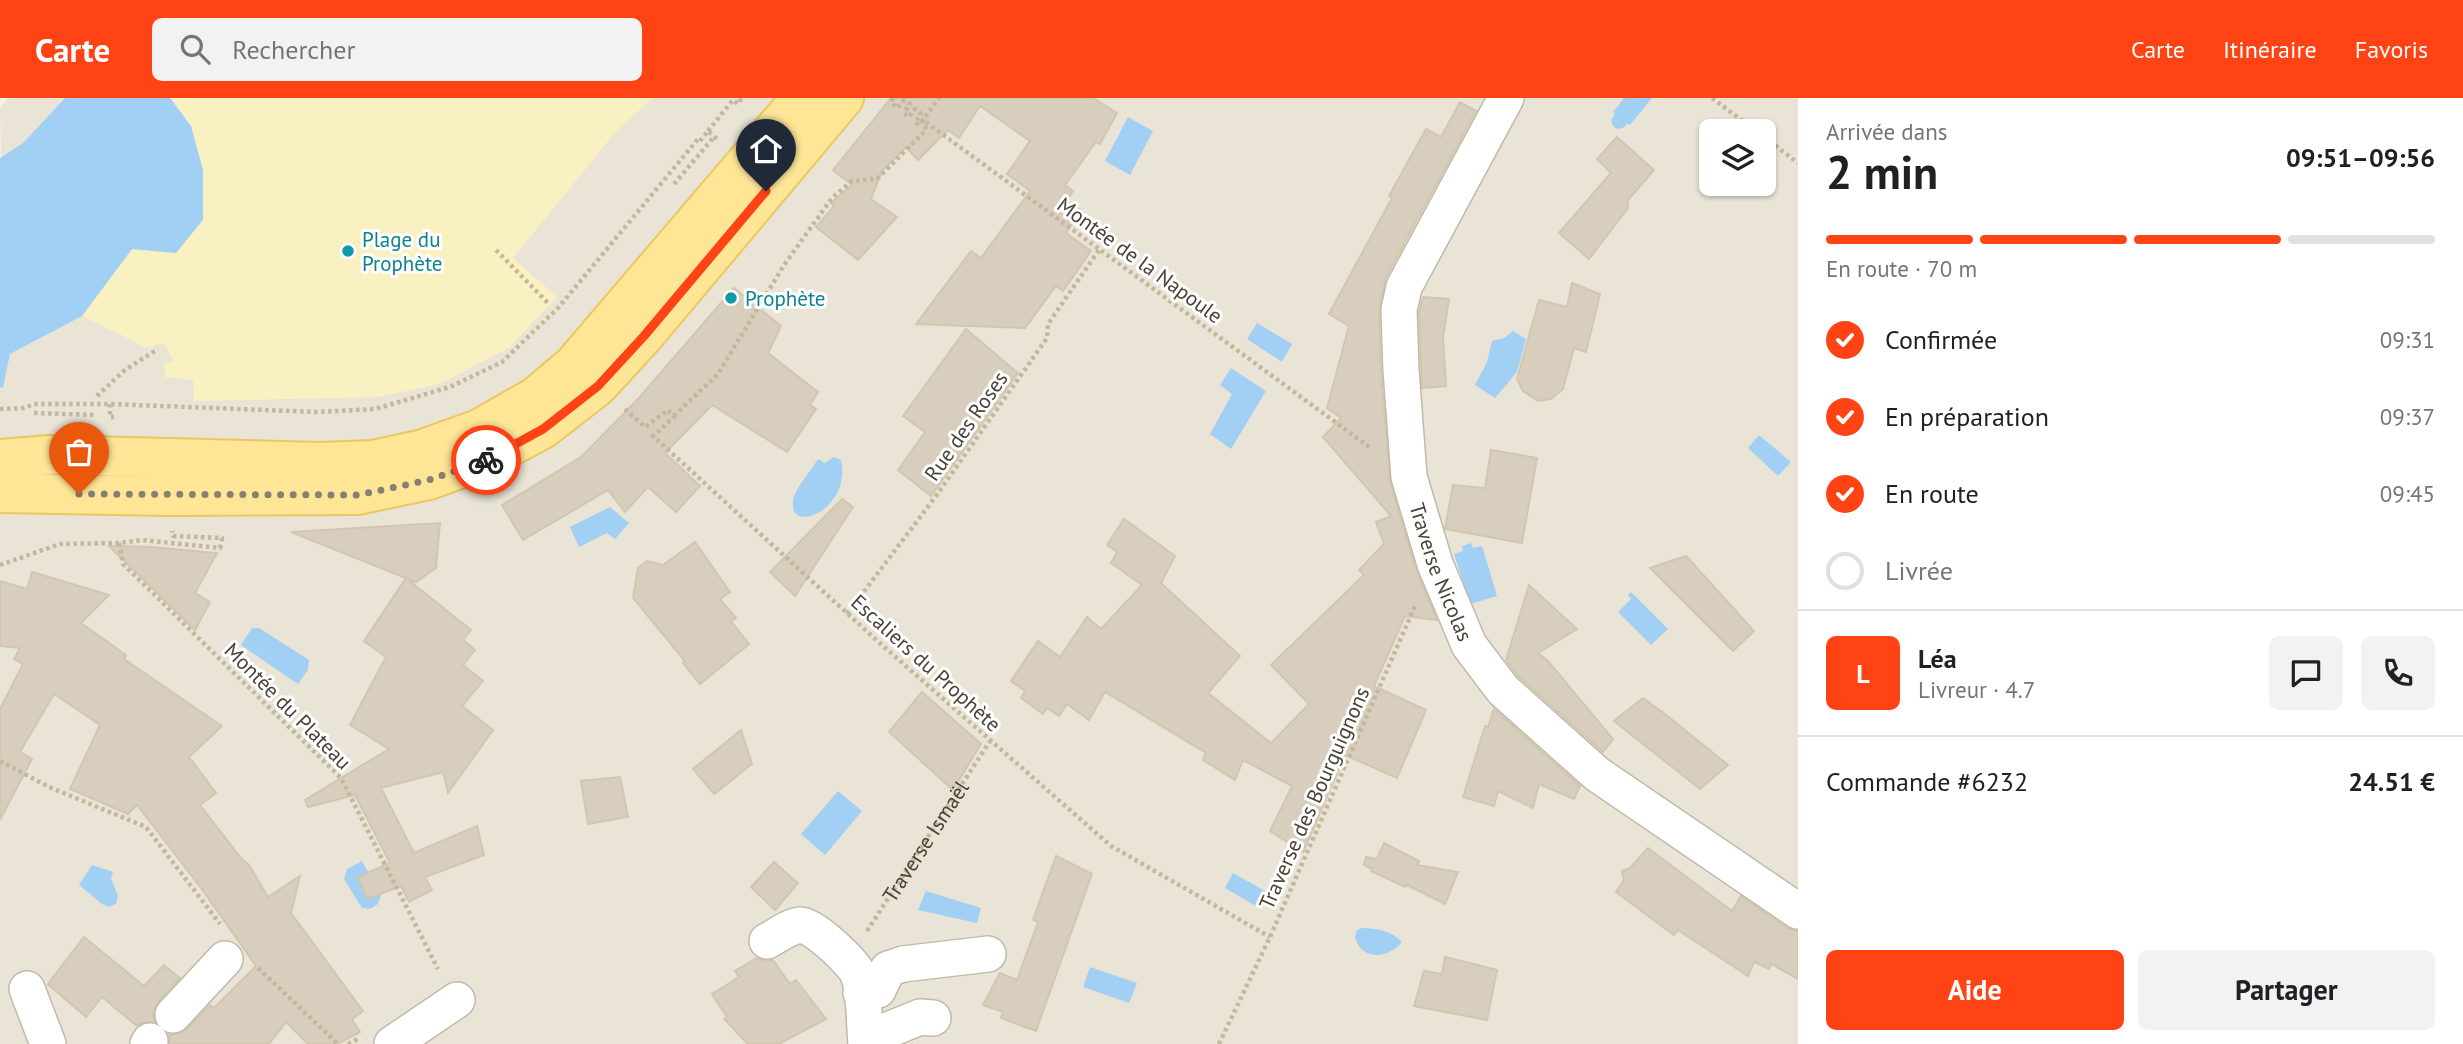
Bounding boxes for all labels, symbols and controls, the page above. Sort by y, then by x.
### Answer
search box [152,18,642,81]
text: Carte [35,28,110,71]
icon: search [176,30,214,68]
text: Rechercher [232,33,355,66]
text: Carte [2131,34,2185,65]
text: Itinéraire [2223,34,2317,65]
text: Favoris [2355,34,2428,65]
text: Arrivée dans [1826,117,1947,146]
pin [736,119,796,191]
map controls [1699,119,1776,196]
button: layers [1699,119,1776,196]
icon: home [747,130,785,168]
text: 09:51–09:56 [2286,141,2435,174]
text: 2 min [1826,142,1938,202]
street label: Montée de la Napoule [1052,191,1228,329]
place label: Plage du Prophète [362,226,442,277]
marker: Plage du Prophète [340,243,356,259]
text: En route · 70 m [1826,254,1977,283]
place label: Prophète [745,285,825,312]
marker: Prophète [723,290,739,306]
icon: check [1826,321,1864,359]
text: Confirmée [1885,323,1997,356]
text: 09:31 [2380,325,2435,354]
street label: Rue des Roses [918,366,1014,486]
icon: check [1826,398,1864,436]
text: En préparation [1885,400,2049,433]
text: 09:37 [2380,402,2435,431]
pin [49,422,109,494]
courier [451,425,521,495]
icon: bag [60,433,98,471]
icon: bike [467,441,505,479]
icon: check [1826,475,1864,513]
text: En route [1885,477,1979,510]
text: 09:45 [2380,479,2435,508]
street label: Traverse Nicolas [1404,500,1479,645]
text: Livrée [1885,554,1953,587]
street label: Escaliers du Prophète [845,588,1007,738]
button: chat [2269,636,2343,710]
button: phone [2361,636,2435,710]
street label: Montée du Plateau [219,637,357,775]
text: Léa [1918,642,1957,675]
text: L [1856,657,1870,690]
text: Livreur · 4.7 [1918,675,2035,704]
street label: Traverse des Bourguignons [1253,683,1375,913]
text: Commande #6232 [1826,765,2028,798]
text: 24.51 € [2348,765,2435,798]
street label: Traverse Ismaël [876,775,974,907]
button: Aide [1826,950,2124,1030]
button: Partager [2138,950,2435,1030]

